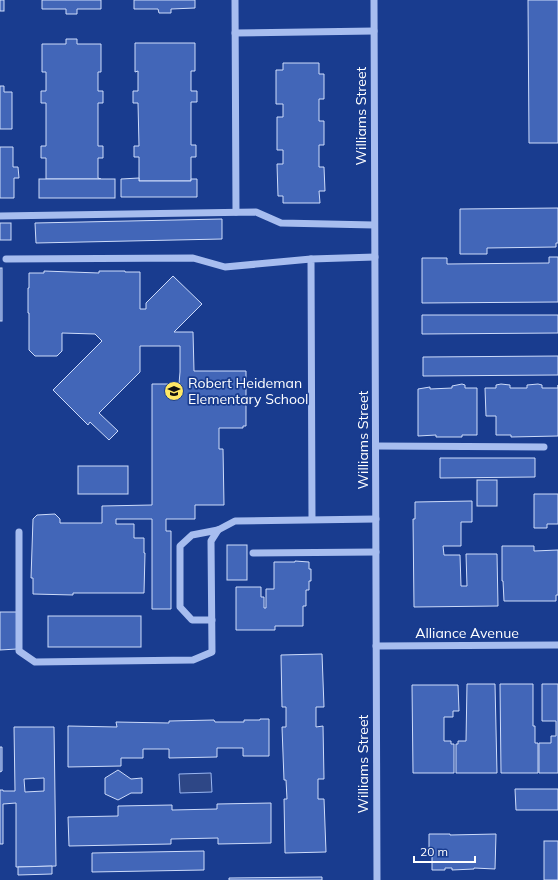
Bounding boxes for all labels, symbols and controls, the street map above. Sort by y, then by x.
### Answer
street label: Williams Street [352,66,370,165]
place label: Robert Heideman Elementary School [188,374,308,408]
school or university icon: Robert Heideman Elementary School [163,380,185,402]
street label: Williams Street [354,390,372,489]
street label: Alliance Avenue [415,624,519,642]
street label: Williams Street [354,714,372,813]
scale bar [414,838,475,864]
text: 20 m [420,844,448,859]

